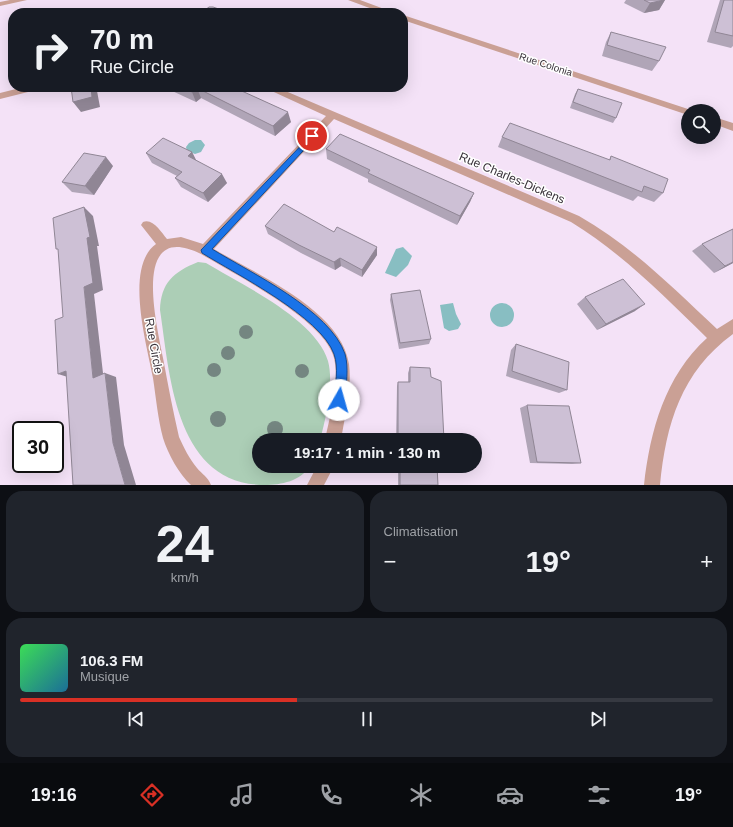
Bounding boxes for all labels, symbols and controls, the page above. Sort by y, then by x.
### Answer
icon: right [24,24,76,76]
text: 70 m [90,24,154,55]
street label: Rue Colonia [518,51,574,78]
text: Rue Circle [90,57,174,77]
map controls [681,104,721,144]
button: search [681,104,721,144]
pin [295,119,329,153]
icon: arrive [301,125,323,147]
street label: Rue Charles-Dickens [457,149,567,207]
street label: Rue Circle [142,317,166,375]
position arrow [318,379,360,421]
speed limit sign: 30 [12,421,64,473]
text: 19:17 · 1 min · 130 m [294,444,440,461]
text: 24 [156,515,214,573]
text: Climatisation [384,524,458,539]
text: 19° [526,545,571,578]
text: − [384,549,396,574]
text: + [700,549,713,574]
text: km/h [171,570,199,585]
text: 106.3 FM [80,652,143,669]
text: Musique [80,669,129,684]
icon: previous [125,708,147,730]
icon: pause [356,708,378,730]
icon: next [587,708,609,730]
icon: directions [138,781,166,809]
icon: music [228,781,256,809]
icon: phone [317,781,345,809]
icon: climate [407,781,435,809]
icon: car [496,781,524,809]
icon: filters [585,781,613,809]
text: 19:16 [31,785,77,805]
text: 19° [675,785,702,805]

